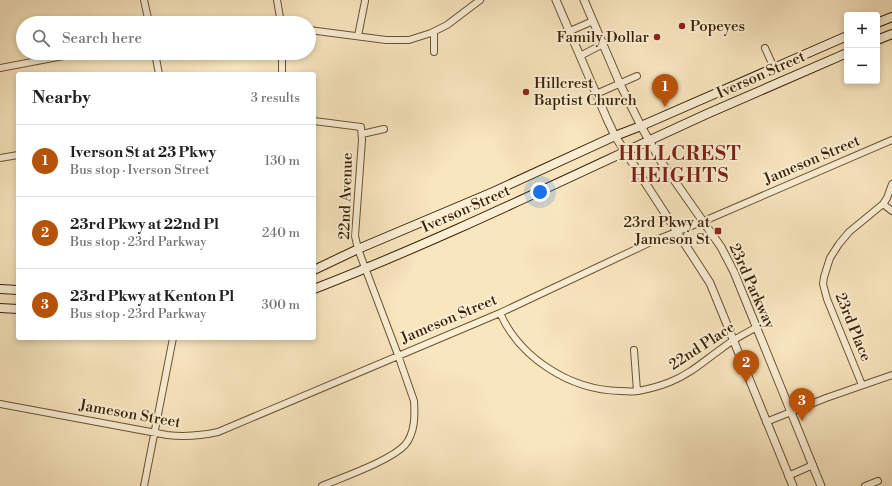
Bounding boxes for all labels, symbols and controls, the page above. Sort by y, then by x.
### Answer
map controls [844,12,880,84]
button: + [844,12,880,48]
search box [16,16,316,60]
place label: Popeyes [690,17,745,36]
marker: Popeyes [677,21,687,31]
icon: search [30,27,52,49]
place label: Family Dollar [556,28,650,47]
text: Search here [62,29,142,48]
marker: Family Dollar [652,32,662,42]
street label: Iverson Street [714,47,809,103]
button: − [844,48,880,84]
place label: Hillcrest Baptist Church [533,74,637,110]
pin: 1 [652,74,678,107]
text: Nearby [32,87,91,109]
marker: Hillcrest Baptist Church [521,87,531,97]
text: 3 results [251,90,300,106]
street label: Jameson Street [760,131,863,189]
district label: HILLCREST HEIGHTS [618,142,742,188]
text: Iverson St at 23 Pkwy [70,143,216,162]
street label: 22nd Avenue [335,152,357,240]
text: 1 [42,153,48,169]
text: 130 m [265,153,300,169]
text: Bus stop · Iverson Street [70,162,210,178]
street label: Iverson Street [419,181,514,237]
your location [530,182,550,202]
place label: 23rd Pkwy at Jameson St [624,213,711,249]
text: 23rd Pkwy at 22nd Pl [70,215,219,234]
text: 2 [41,225,49,241]
text: 240 m [262,225,300,241]
marker: 23rd Pkwy at Jameson St [713,226,723,236]
text: Bus stop · 23rd Parkway [70,234,207,250]
street label: 23rd Parkway [725,240,780,332]
text: 23rd Pkwy at Kenton Pl [70,287,234,306]
street label: Jameson Street [397,290,500,348]
street label: 23rd Place [831,290,875,364]
text: 3 [41,297,49,313]
text: 300 m [262,297,300,313]
text: Bus stop · 23rd Parkway [70,306,207,322]
street label: 22nd Place [665,318,739,374]
pin: 2 [733,350,759,383]
pin: 3 [789,388,815,421]
street label: Jameson Street [77,396,183,432]

